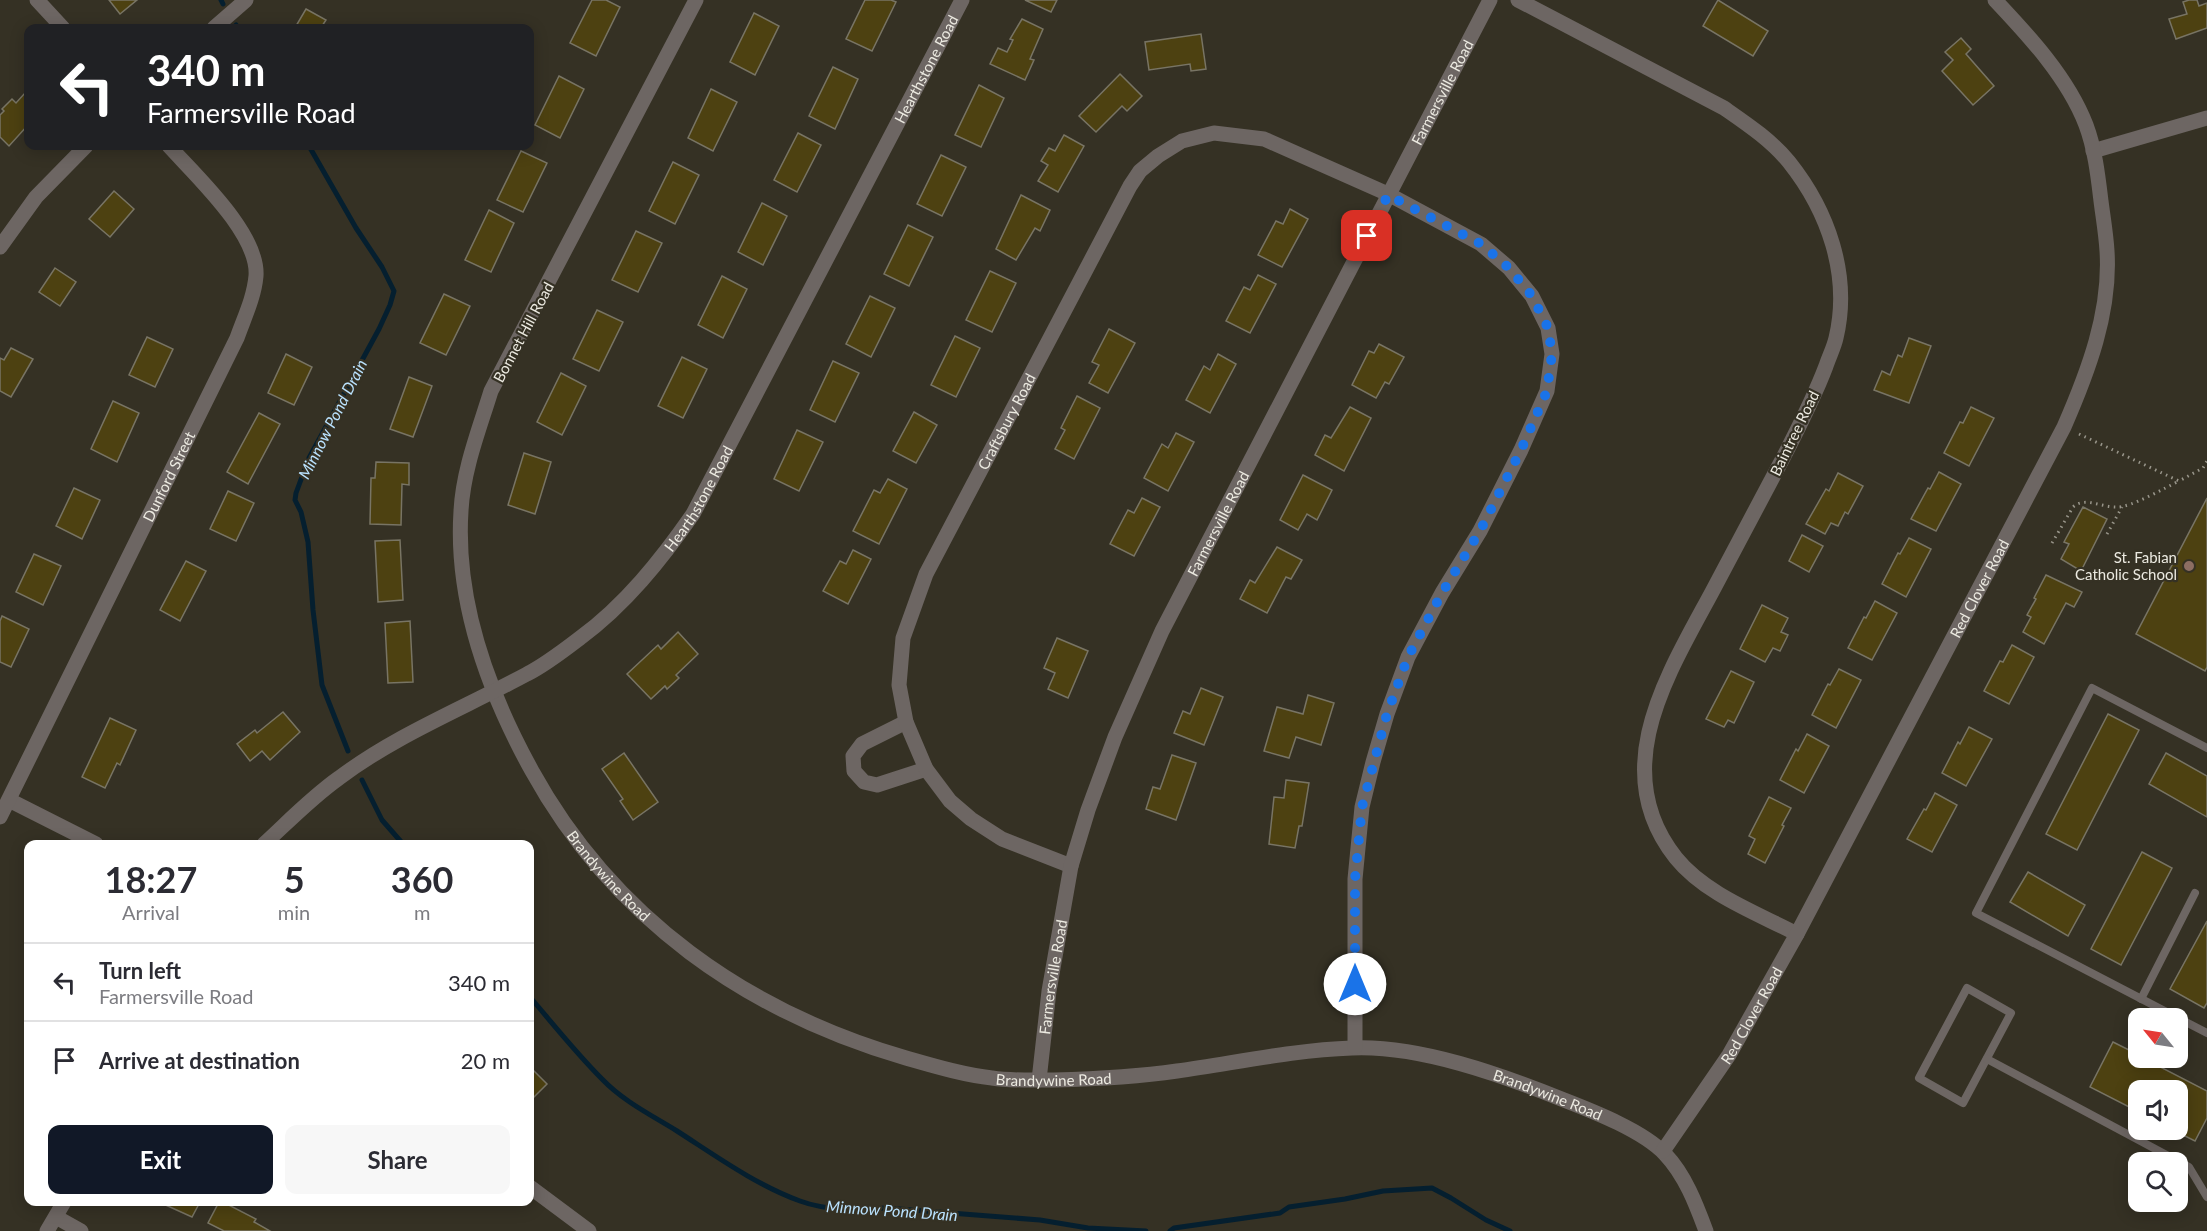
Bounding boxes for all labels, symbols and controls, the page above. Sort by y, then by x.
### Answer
street label: Hearthstone Road [890,12,962,126]
street label: Farmersville Road [1407,37,1477,148]
text: 340 m [147,45,265,95]
icon: left [48,48,126,126]
text: Farmersville Road [147,96,356,129]
pin [1341,210,1392,261]
icon: arrive [1350,219,1383,252]
street label: Bonnet Hill Road [489,279,557,385]
water label: Minnow Pond Drain [294,356,370,482]
street label: Craftsbury Road [974,370,1039,473]
street label: Baintree Road [1766,388,1822,478]
street label: Dunford Street [139,428,199,525]
street label: Hearthstone Road [660,442,736,555]
street label: Farmersville Road [1183,468,1253,579]
street label: Red Clover Road [1946,536,2012,641]
place label: St. Fabian Catholic School [2075,548,2177,583]
marker: St. Fabian Catholic School [2182,559,2196,573]
street label: Brandywine Road [564,827,654,925]
text: 18:27 [105,857,197,901]
text: 5 [284,857,305,901]
text: 360 [391,857,453,901]
text: Arrival [122,900,180,924]
text: min [278,900,310,924]
text: m [414,900,430,924]
street label: Farmersville Road [1035,918,1070,1035]
position arrow [1323,952,1387,1016]
text: Turn left [99,957,181,984]
street label: Red Clover Road [1717,964,1786,1067]
icon: left [48,966,81,999]
text: 340 m [448,969,510,996]
text: Farmersville Road [99,984,253,1008]
north arrow [2128,1008,2188,1068]
map controls [2128,1008,2188,1212]
icon: arrive [48,1044,81,1077]
text: Arrive at destination [99,1047,300,1074]
text: 20 m [461,1047,510,1074]
street label: Brandywine Road [1491,1065,1605,1124]
street label: Brandywine Road [995,1069,1112,1089]
button: sound [2128,1080,2188,1140]
button: Exit [48,1125,273,1194]
button: Share [285,1125,510,1194]
button: search [2128,1152,2188,1212]
water label: Minnow Pond Drain [826,1196,958,1224]

